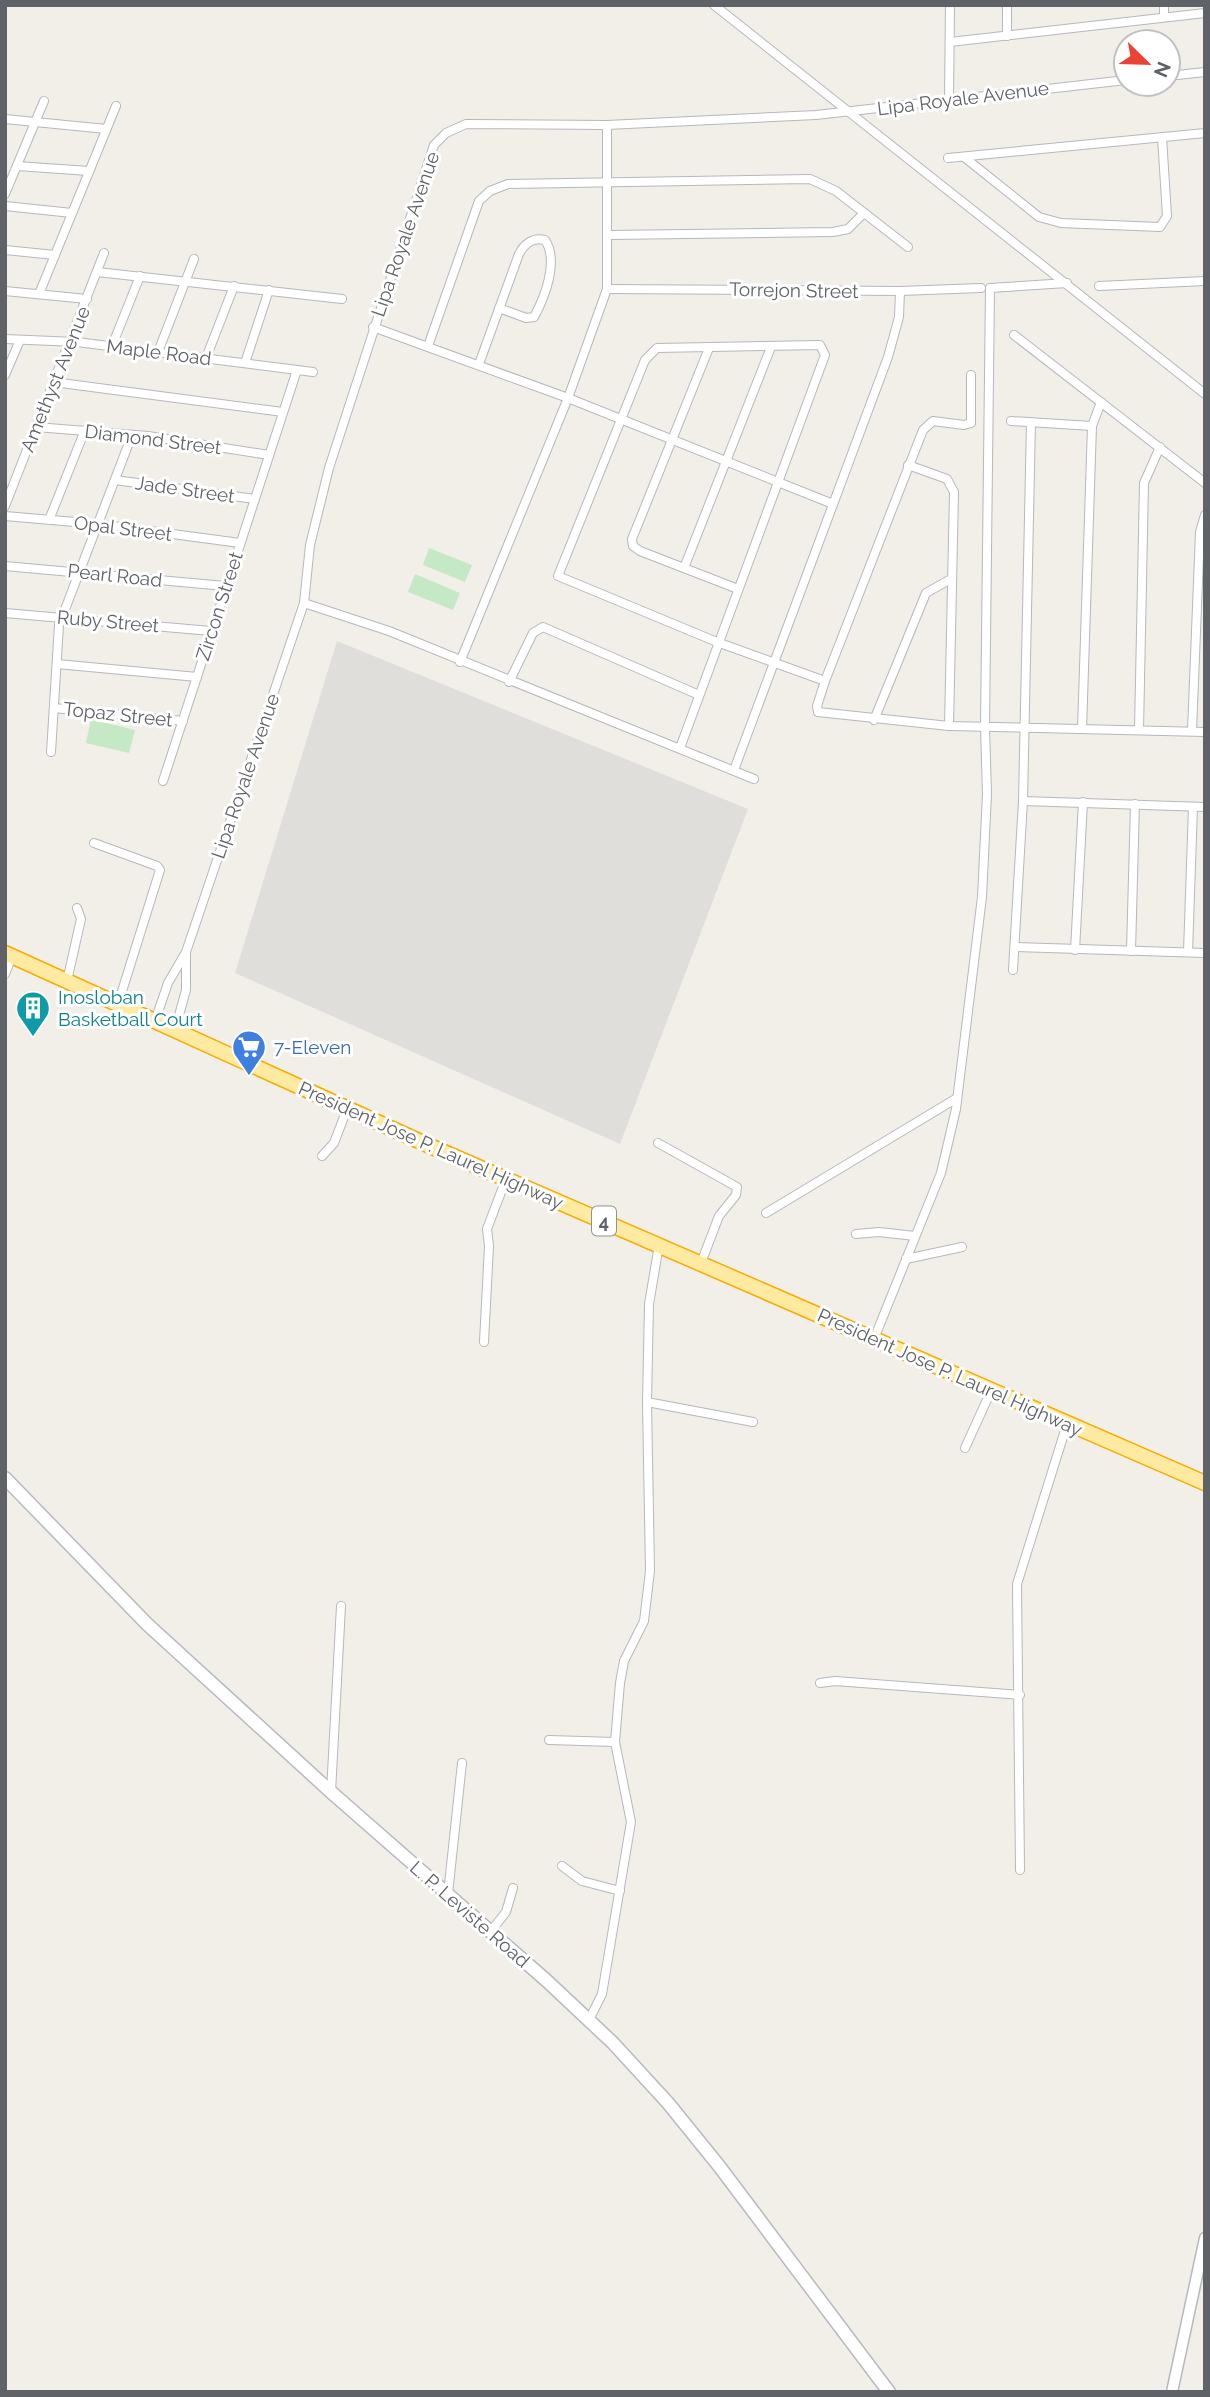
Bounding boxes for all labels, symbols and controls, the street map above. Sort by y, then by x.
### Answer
north arrow [1112,28,1182,98]
text: N [1150,59,1176,81]
street label: Lipa Royale Avenue [876,77,1050,119]
street label: Lipa Royale Avenue [366,149,444,319]
street label: Torrejon Street [729,278,859,302]
street label: Amethyst Avenue [16,303,94,455]
street label: Maple Road [105,335,213,369]
street label: Diamond Street [84,420,223,458]
street label: Jade Street [134,471,237,507]
street label: Opal Street [73,511,174,545]
street label: Zircon Street [191,548,247,663]
street label: Pearl Road [67,559,163,591]
street label: Ruby Street [56,606,161,636]
street label: Lipa Royale Avenue [206,691,284,861]
street label: Topaz Street [62,697,174,731]
place label: Inosloban Basketball Court [58,986,203,1030]
building icon: Inosloban Basketball Court [14,989,52,1038]
supermarket icon: 7-Eleven [230,1028,268,1077]
place label: 7-Eleven [274,1036,351,1058]
street label: President Jose P. Laurel Highway [295,1077,567,1213]
road number: 4 [592,1206,616,1236]
street label: President Jose P. Laurel Highway [814,1304,1086,1440]
street label: L. P. Leviste Road [406,1856,534,1972]

